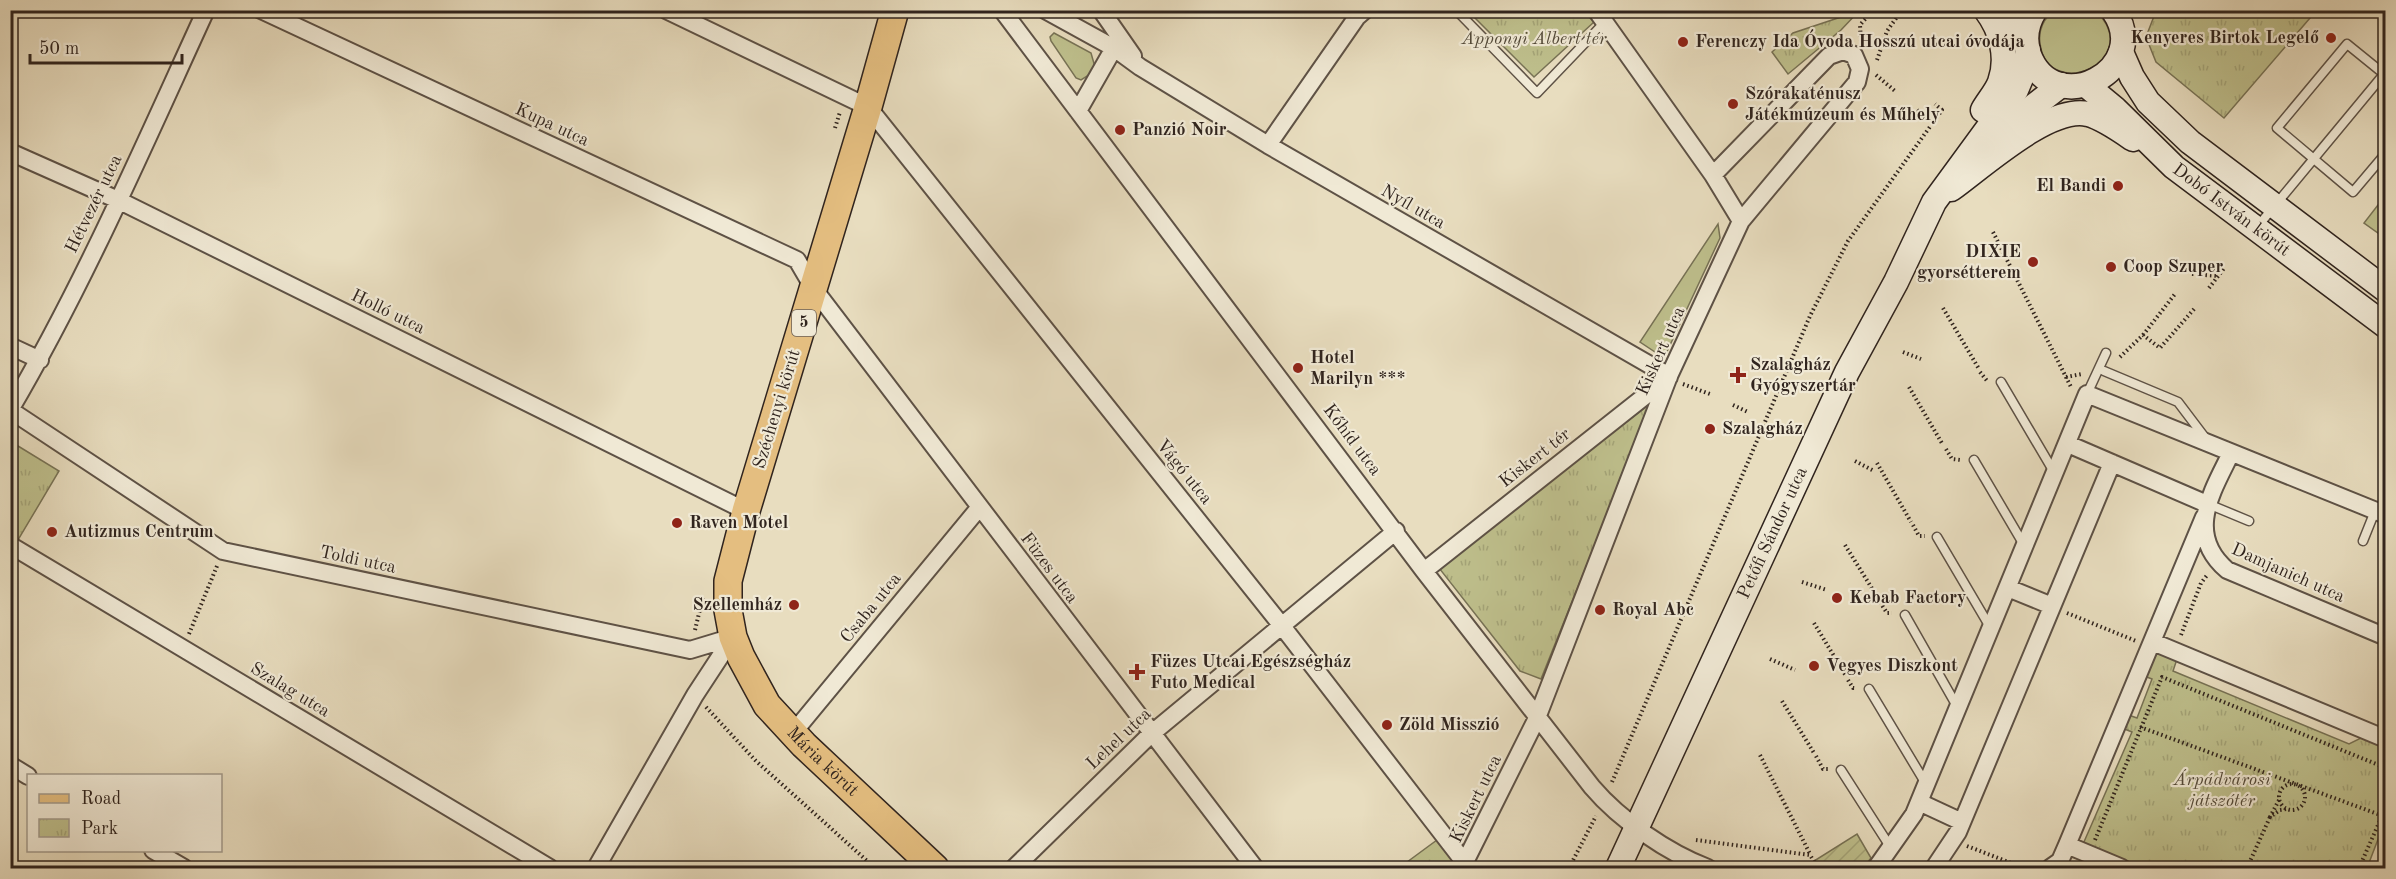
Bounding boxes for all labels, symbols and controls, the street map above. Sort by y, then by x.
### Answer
scale bar [30,27,182,65]
place label: Ferenczy Ida Óvoda Hosszú utcai óvodája [1695,29,2025,51]
place label: Kenyeres Birtok Legelő [2130,29,2319,47]
park label: Apponyi Albert tér [1460,30,1608,48]
marker: Kenyeres Birtok Legelő [2324,31,2338,45]
marker: Ferenczy Ida Óvoda Hosszú utcai óvodája [1676,35,1690,49]
text: 50 m [39,40,79,58]
place label: Szórakaténusz Játékmúzeum és Műhely [1745,85,1940,124]
marker: Szórakaténusz Játékmúzeum és Műhely [1726,97,1740,111]
street label: Kupa utca [512,100,592,150]
place label: Panzió Noir [1132,121,1227,139]
marker: Panzió Noir [1113,123,1127,137]
street label: Hétvezér utca [62,152,126,256]
street label: Dobó István körút [2169,160,2293,260]
place label: El Bandi [2036,177,2106,195]
marker: El Bandi [2111,179,2125,193]
street label: Nyíl utca [1378,182,1448,233]
place label: DIXIE gyorsétterem [1917,243,2021,282]
marker: DIXIE gyorsétterem [2026,255,2040,269]
place label: Coop Szuper [2123,258,2223,276]
marker: Coop Szuper [2104,260,2118,274]
street label: Holló utca [348,286,428,338]
street label: Kiskert utca [1633,304,1689,398]
road number: 5 [792,310,816,336]
street label: Széchenyi körút [750,347,804,471]
place label: Hotel Marilyn *** [1310,349,1405,388]
place label: Szalagház Gyógyszertár [1750,356,1856,395]
marker: Hotel Marilyn *** [1291,361,1305,375]
marker: Szalagház Gyógyszertár [1731,368,1745,382]
street label: Kőhíd utca [1319,401,1385,479]
place label: Szalagház [1722,420,1803,438]
marker: Szalagház [1703,422,1717,436]
street label: Kiskert tér [1496,424,1574,491]
street label: Vágó utca [1153,436,1216,508]
street label: Petőfi Sándor utca [1735,464,1811,602]
place label: Raven Motel [689,514,789,532]
marker: Raven Motel [670,516,684,530]
place label: Autizmus Centrum [64,523,214,541]
marker: Autizmus Centrum [45,525,59,539]
street label: Füzes utca [1017,529,1081,607]
street label: Damjanich utca [2229,540,2347,606]
street label: Toldi utca [318,543,398,577]
street label: Csaba utca [837,569,905,647]
place label: Kebab Factory [1849,589,1966,607]
marker: Kebab Factory [1830,591,1844,605]
place label: Szellemház [693,596,782,614]
marker: Szellemház [787,598,801,612]
place label: Royal Abc [1612,601,1694,619]
marker: Royal Abc [1593,603,1607,617]
place label: Füzes Utcai Egészségház Futo Medical [1150,653,1351,692]
place label: Vegyes Diszkont [1826,657,1958,675]
street label: Szalag utca [247,659,333,721]
marker: Vegyes Diszkont [1807,659,1821,673]
marker: Füzes Utcai Egészségház Futo Medical [1128,663,1146,681]
street label: Lehel utca [1083,705,1155,773]
place label: Zöld Misszió [1399,716,1500,734]
marker: Zöld Misszió [1380,718,1394,732]
street label: Mária körút [783,723,862,800]
street label: Kiskert utca [1447,752,1505,846]
park label: Árpádvárosi játszótér [2172,769,2271,810]
legend [27,774,222,852]
text: Road [81,790,121,808]
text: Park [81,820,118,838]

